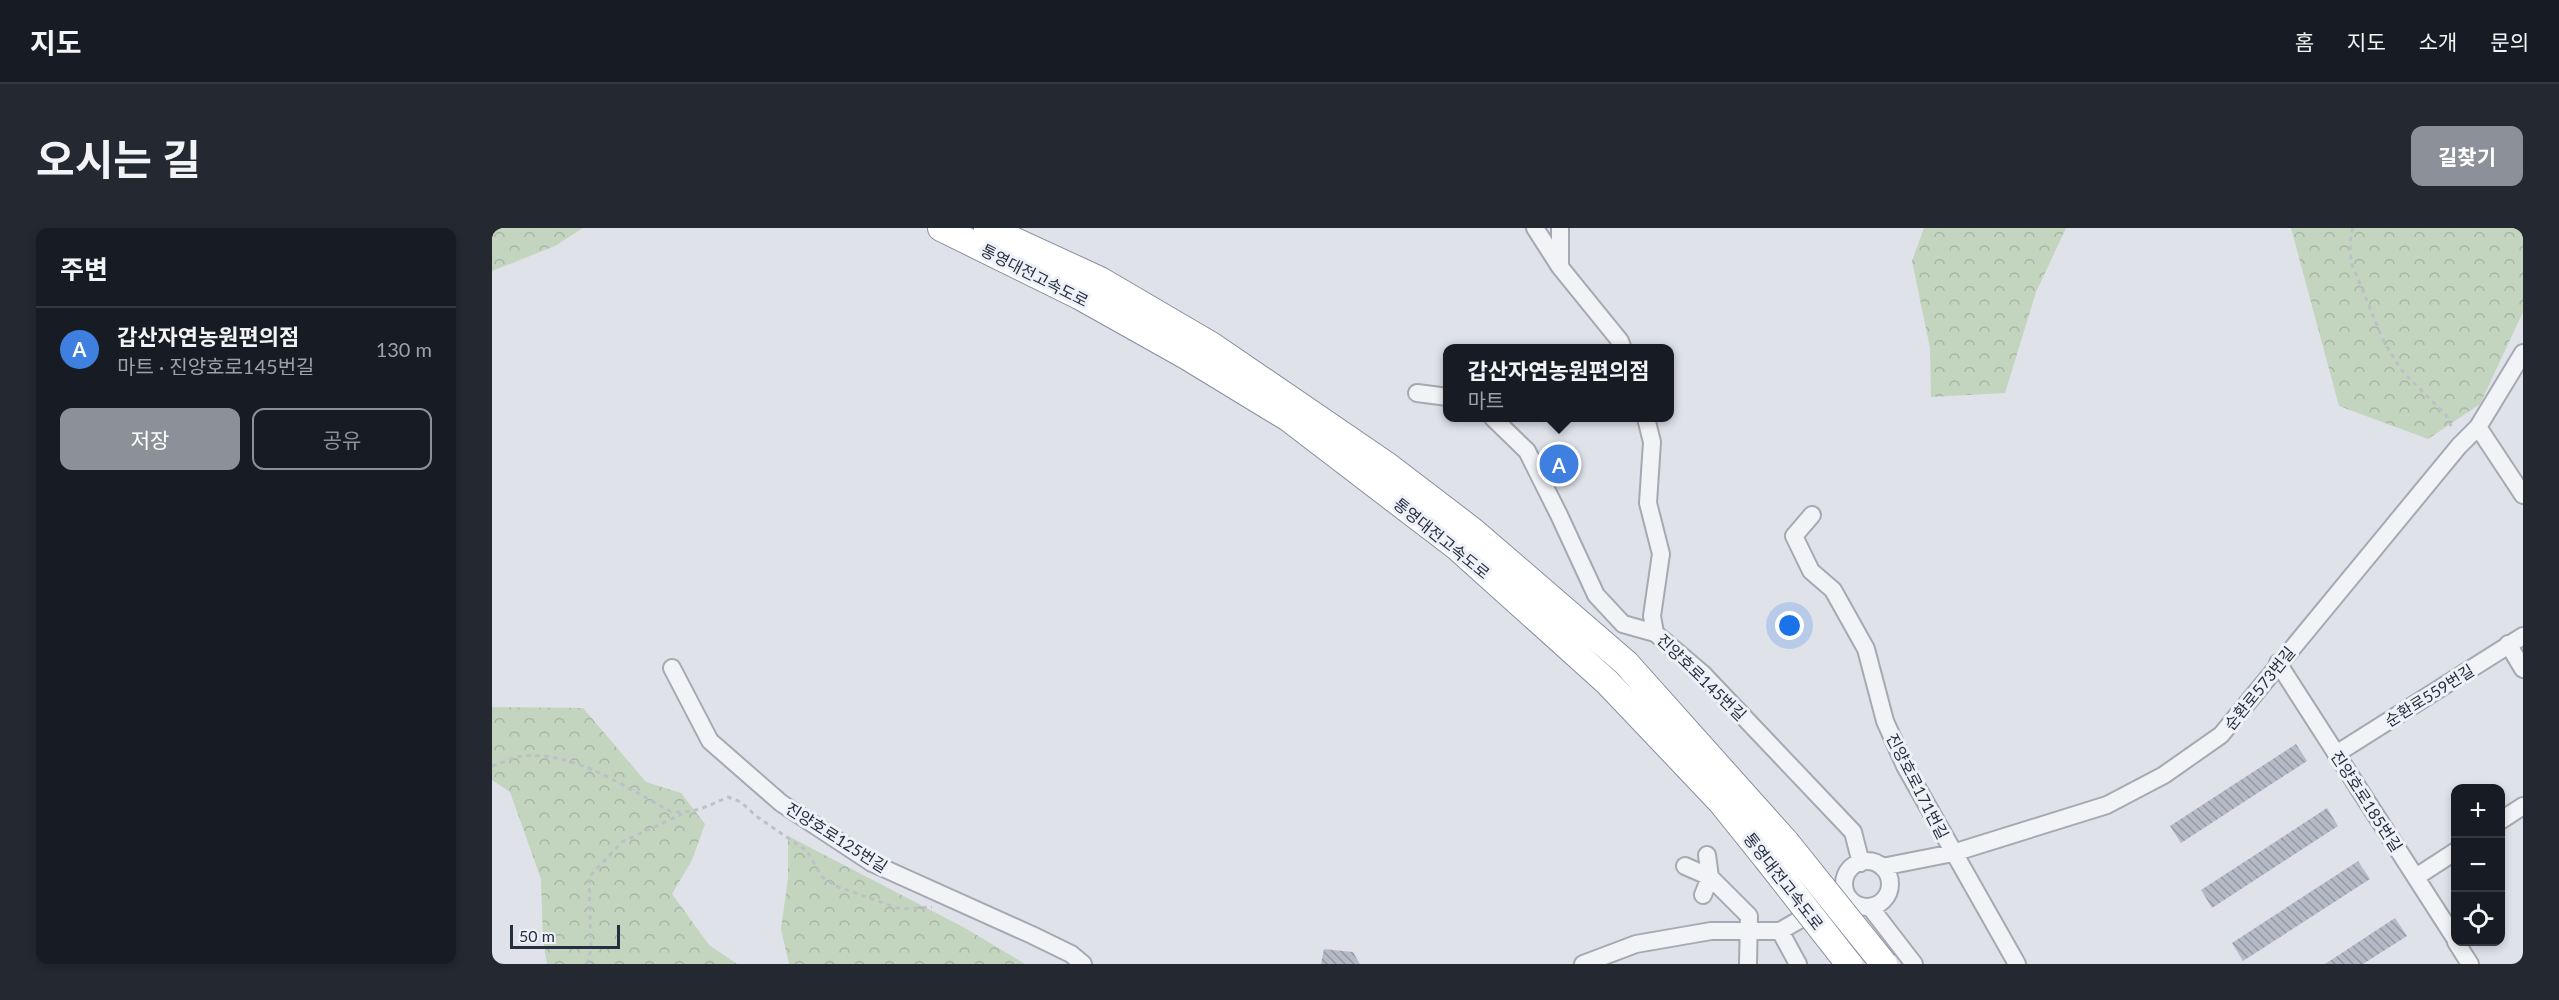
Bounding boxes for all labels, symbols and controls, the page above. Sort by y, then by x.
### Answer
text: 지도 [30,25,82,59]
text: 홈 [2295,29,2314,54]
text: 지도 [2347,29,2386,54]
text: 소개 [2419,29,2457,54]
text: 문의 [2490,29,2529,54]
button: 길찾기 [2411,126,2523,186]
text: 오시는 길 [36,134,201,184]
street label: 통영대전고속도로 [978,240,1092,310]
text: 주변 [60,253,108,285]
text: 갑산자연농원편의점 [117,323,299,350]
text: A [73,337,86,361]
text: 130 m [376,337,432,361]
popup [1443,344,1674,422]
text: 마트 · 진양호로145번길 [117,354,314,378]
text: 갑산자연농원편의점 [1467,357,1650,384]
text: 마트 [1467,388,1504,412]
button: 저장 [60,408,240,470]
button: 공유 [252,408,432,470]
pin: A [1540,442,1578,486]
street label: 통영대전고속도로 [1390,494,1494,583]
your location [1775,611,1804,640]
street label: 진양호로145번길 [1654,630,1750,724]
street label: 순환로573번길 [2220,643,2298,733]
street label: 순환로559번길 [2381,660,2477,730]
street label: 진양호로171번길 [1883,730,1953,842]
street label: 진양호로185번길 [2327,747,2407,855]
map controls [2451,784,2505,946]
button: + [2451,784,2505,838]
street label: 진양호로125번길 [783,798,891,876]
street label: 통영대전고속도로 [1740,829,1828,933]
button: − [2451,838,2505,892]
button: locate [2451,892,2505,946]
scale bar [510,922,620,950]
text: 50 m [519,926,555,945]

